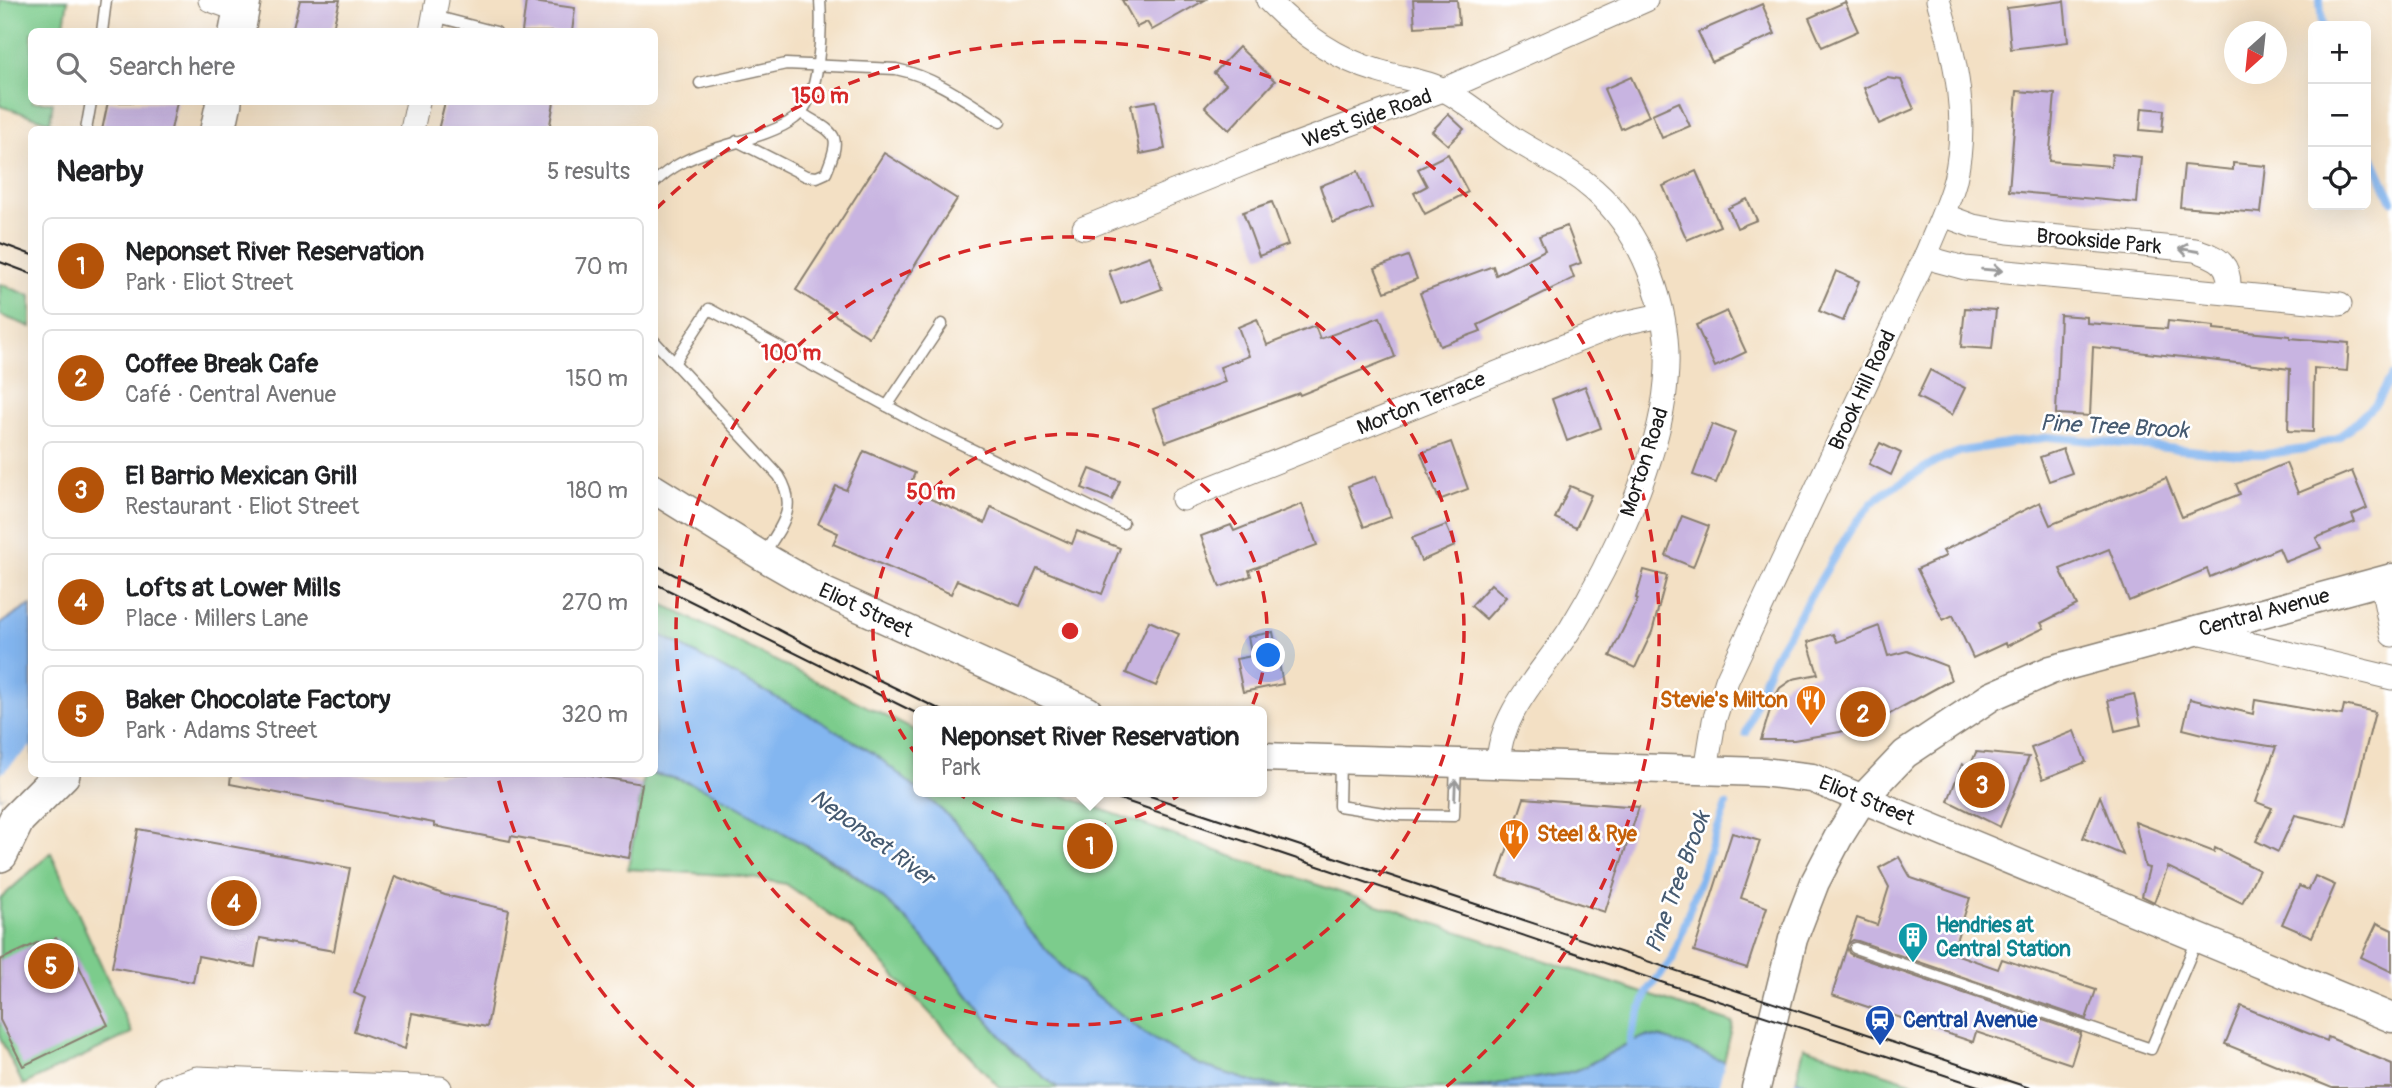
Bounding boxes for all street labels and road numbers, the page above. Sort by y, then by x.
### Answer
street label: West Side Road [1299,83,1435,154]
street label: Brookside Park [2035,223,2163,260]
street label: Brook Hill Road [1823,326,1902,455]
street label: Morton Terrace [1353,365,1490,442]
street label: Morton Road [1614,404,1675,520]
street label: Eliot Street [814,577,918,644]
street label: Central Avenue [2196,582,2333,643]
street label: Eliot Street [1815,769,1919,832]

